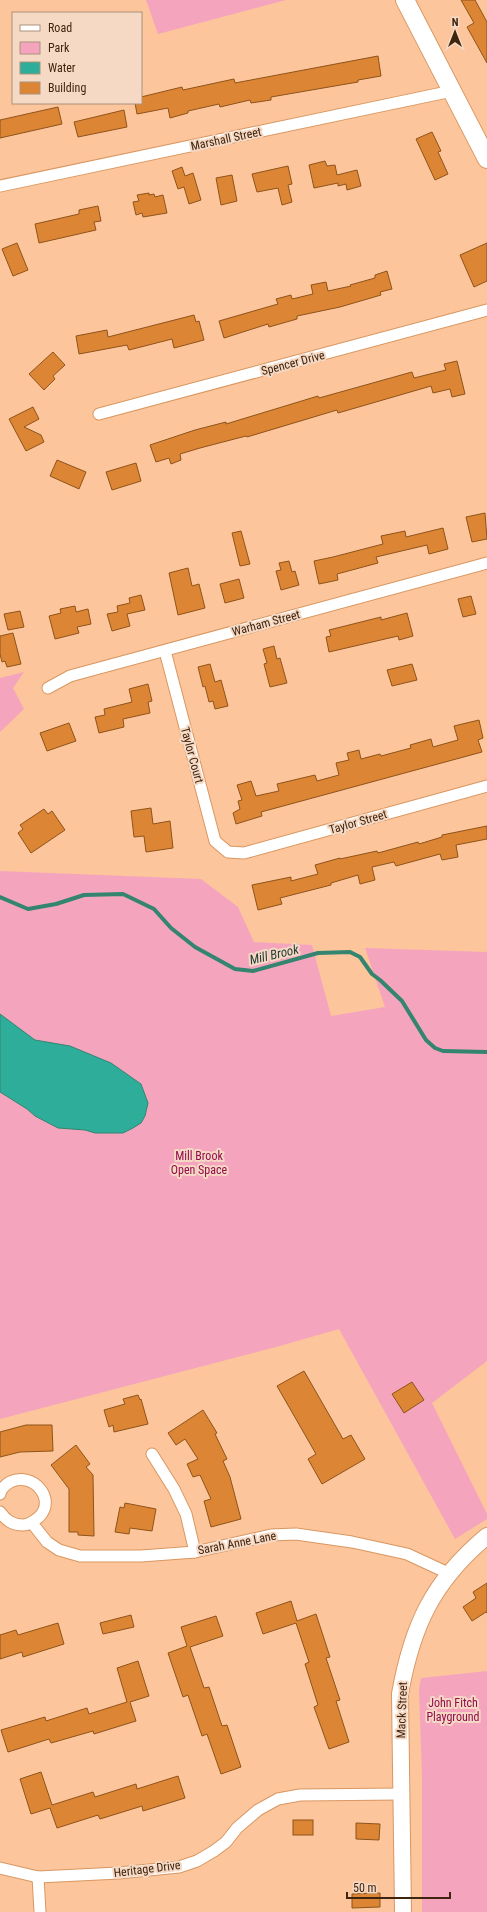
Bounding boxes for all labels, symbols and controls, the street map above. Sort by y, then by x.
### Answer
legend [12,12,142,104]
north arrow [435,12,475,52]
text: N [452,16,459,29]
text: Road [48,21,72,35]
text: Park [48,41,70,55]
text: Water [48,61,76,75]
text: Building [48,81,86,95]
street label: Marshall Street [189,125,263,153]
street label: Spencer Drive [260,348,327,378]
street label: Warham Street [230,607,302,639]
street label: Taylor Court [178,725,206,785]
street label: Taylor Street [327,807,389,837]
water label: Mill Brook [248,941,301,967]
park label: Mill Brook Open Space [171,1149,228,1177]
street label: Sarah Anne Lane [197,1528,278,1557]
street label: Mack Street [394,1681,410,1739]
park label: John Fitch Playground [426,1696,480,1724]
street label: Heritage Drive [113,1858,181,1880]
scale bar [347,1874,450,1900]
text: 50 m [353,1881,377,1895]

